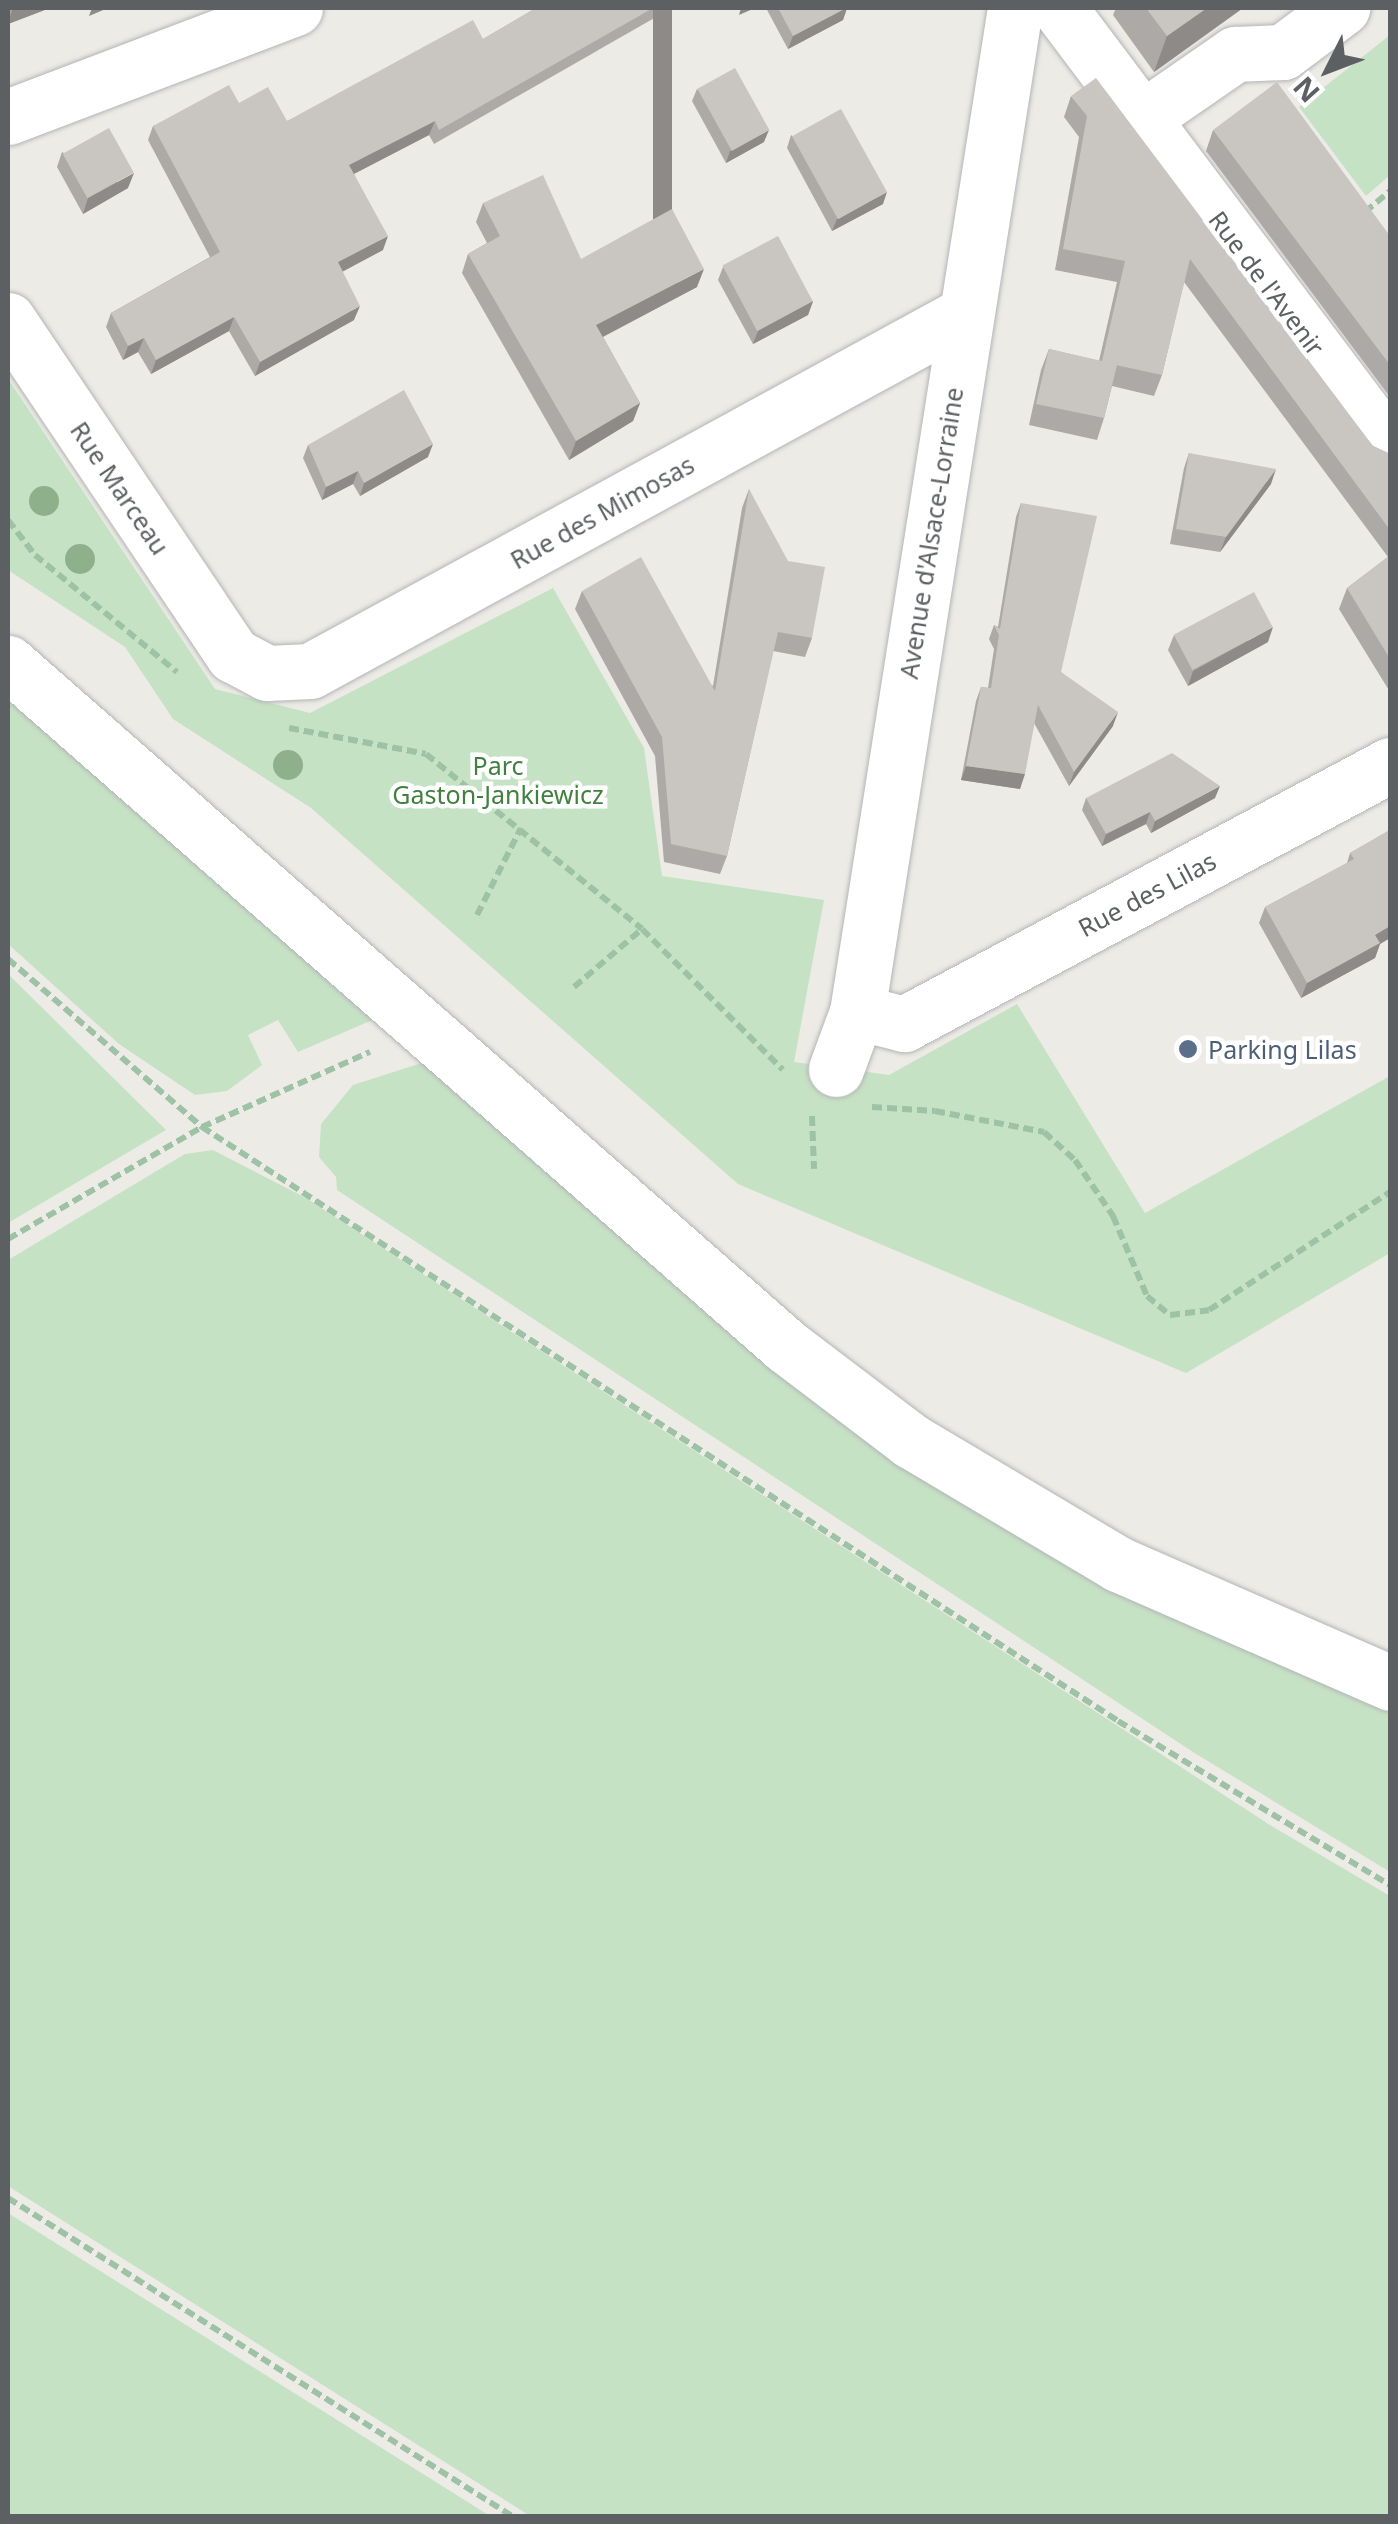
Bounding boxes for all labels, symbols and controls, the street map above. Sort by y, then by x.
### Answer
north arrow [1278,20,1378,120]
text: N [1284,69,1327,111]
street label: Rue de l'Avenir [1203,205,1331,361]
street label: Avenue d'Alsace-Lorraine [893,385,969,681]
street label: Rue Marceau [65,416,175,560]
street label: Rue des Mimosas [505,449,699,575]
park label: Parc Gaston-Jankiewicz [392,751,604,810]
street label: Rue des Lilas [1073,845,1221,943]
place label: Parking Lilas [1208,1034,1357,1064]
marker: Parking Lilas [1177,1038,1199,1060]

